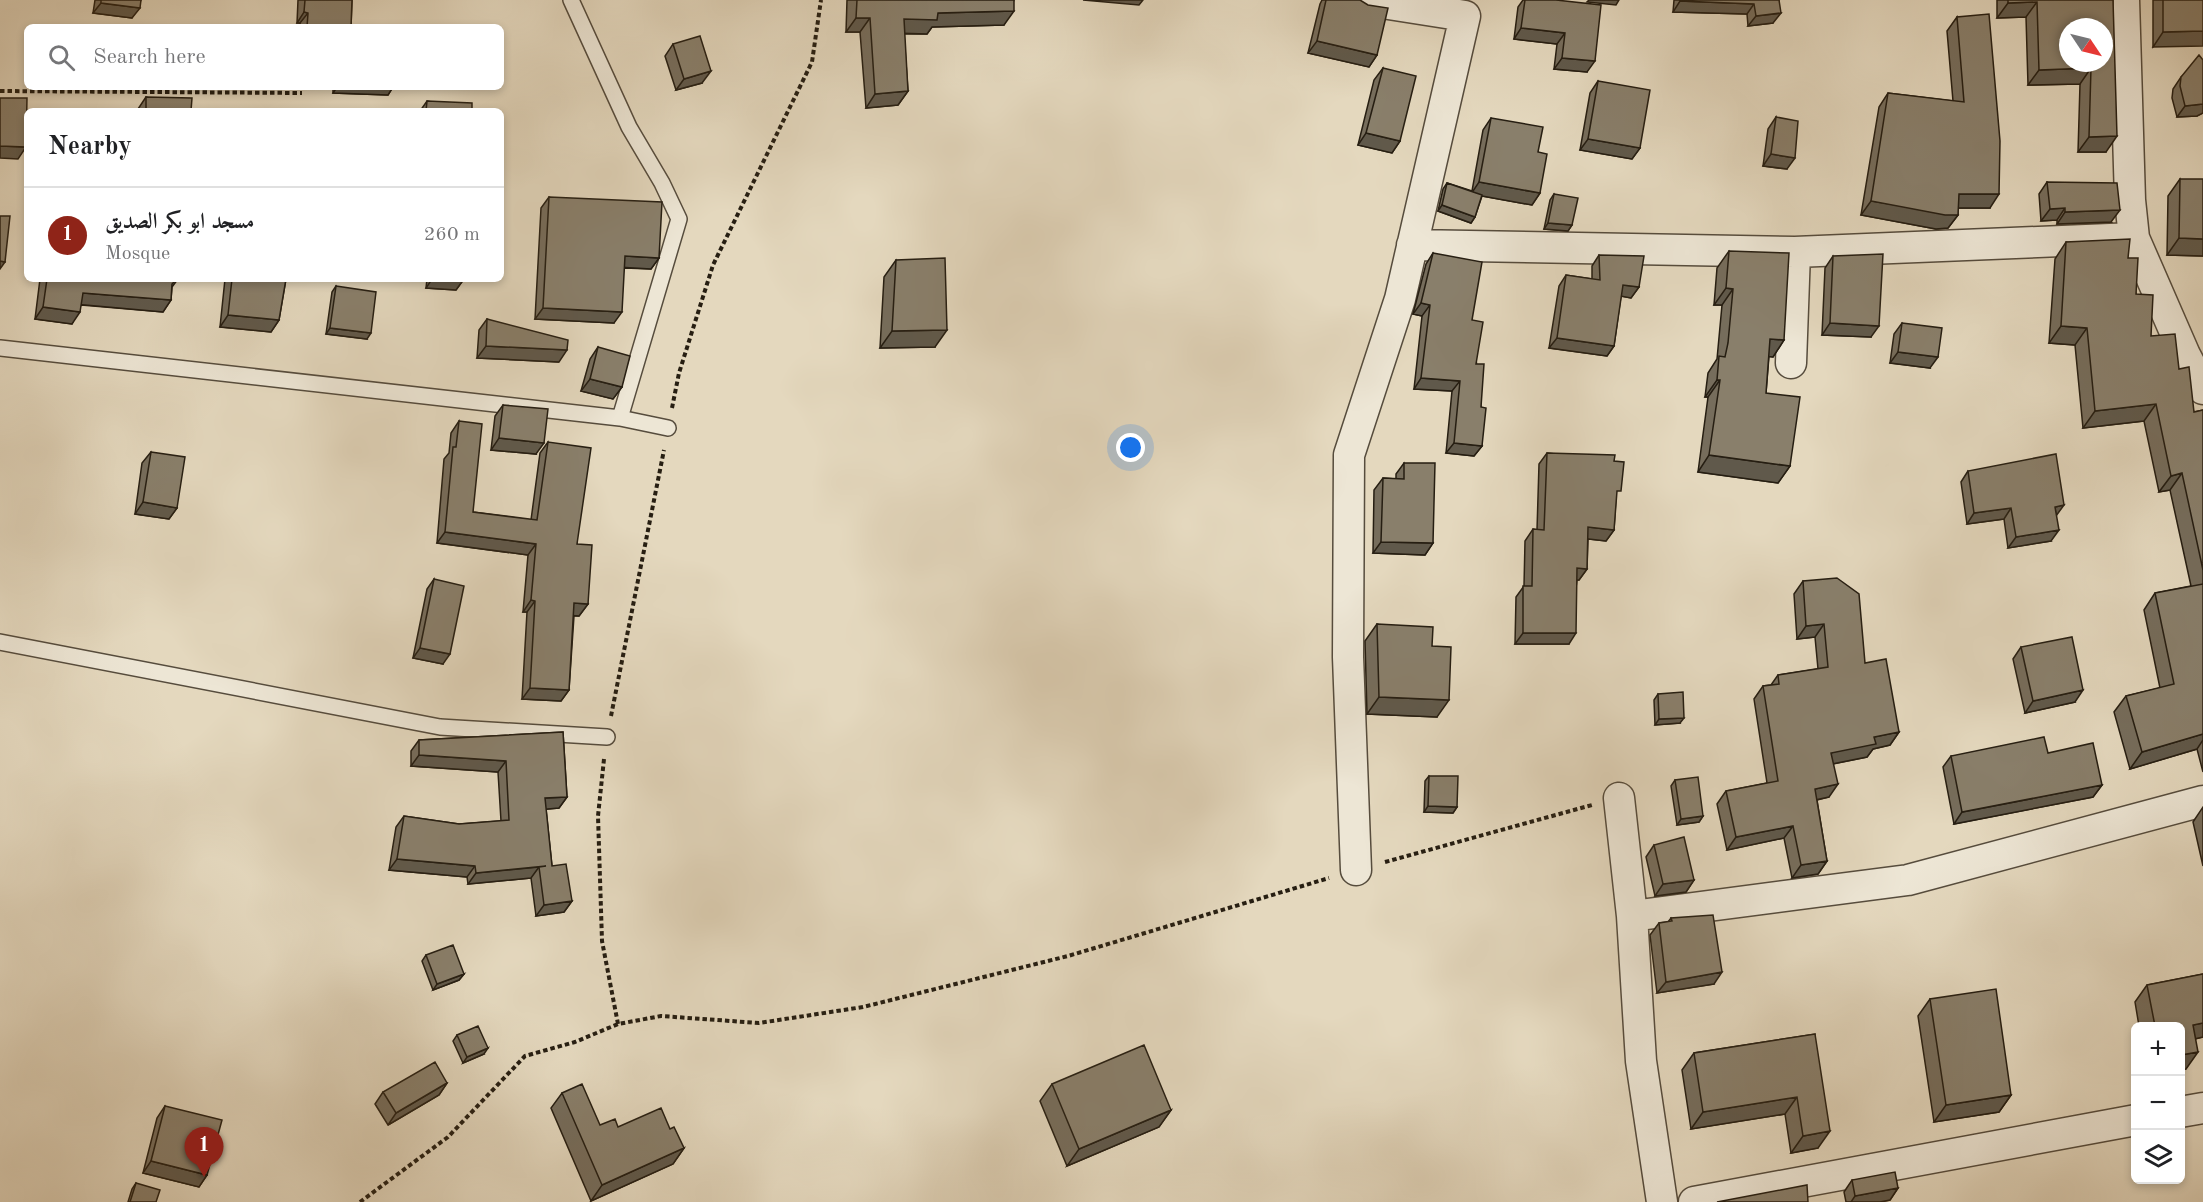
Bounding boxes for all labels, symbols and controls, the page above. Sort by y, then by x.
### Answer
north arrow [2059,18,2113,72]
search box [24,24,504,90]
icon: search [45,41,78,74]
text: Search here [93,46,206,68]
text: Nearby [48,134,132,160]
text: مسجد ابو بكر الصديق [105,211,254,233]
text: 1 [62,225,73,245]
text: 260 m [424,225,480,245]
text: Mosque [105,244,170,264]
your location [1116,433,1145,462]
map controls [2131,1022,2185,1184]
button: + [2131,1022,2185,1076]
button: − [2131,1076,2185,1130]
pin: 1 [184,1128,224,1177]
button: layers [2131,1130,2185,1184]

